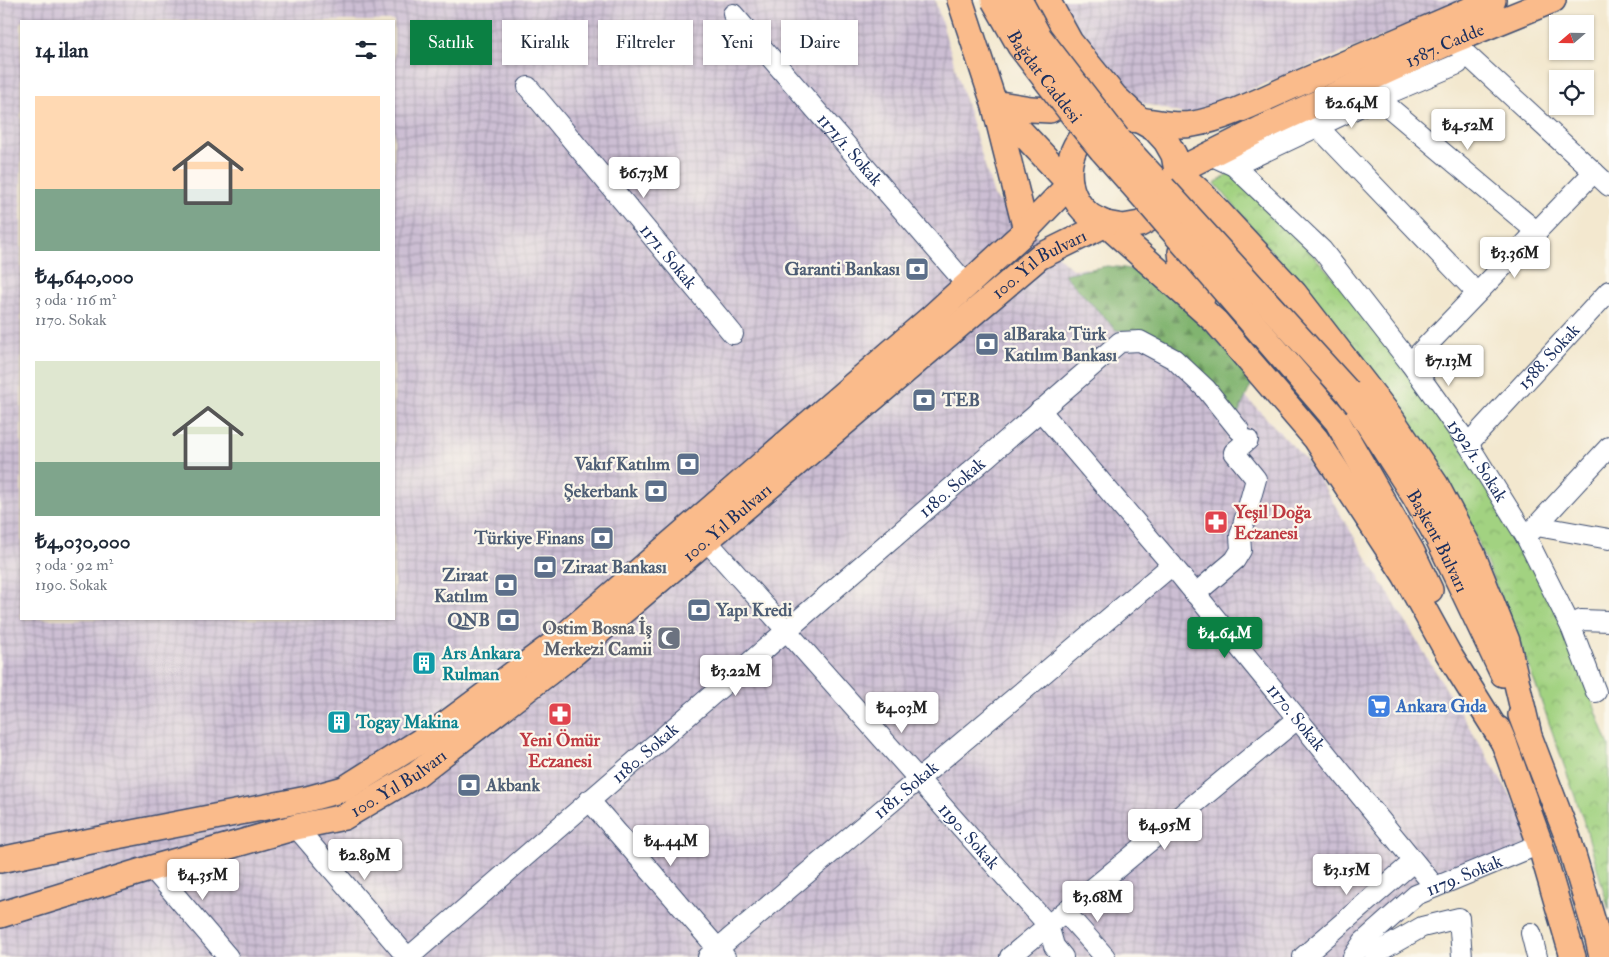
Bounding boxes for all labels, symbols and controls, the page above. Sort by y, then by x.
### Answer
north arrow [1549,15,1594,60]
map controls [1549,15,1594,115]
street label: 1587. Cadde [1402,18,1488,72]
chip: Satılık [410,20,492,65]
chip: Kiralık [502,20,588,65]
chip: Filtreler [598,20,693,65]
chip: Yeni [703,20,771,65]
chip: Daire [781,20,858,65]
street label: Bağdat Caddesi [1002,26,1087,128]
icon: filters [352,36,380,64]
text: 14 ilan [35,37,89,64]
button: locate [1549,70,1594,115]
pin: ₺2.64M [1311,86,1393,129]
text: ₺2.64M [1326,93,1378,113]
street label: 1171/1. Sokak [812,108,888,191]
pin: ₺4.52M [1427,108,1509,151]
text: ₺4.52M [1442,115,1494,135]
icon: home [163,128,253,218]
pin: ₺6.73M [603,156,685,199]
text: ₺6.73M [620,163,668,183]
street label: 1171. Sokak [635,219,702,294]
street label: 100. Yıl Bulvarı [987,224,1090,304]
pin: ₺3.36M [1474,236,1556,279]
text: ₺3.36M [1491,243,1539,263]
bank icon: Garanti Bankası [904,256,930,282]
place label: Garanti Bankası [784,258,900,281]
text: ₺4,640,000 [35,263,134,290]
text: 3 oda · 116 m² [35,290,116,310]
text: 1170. Sokak [35,310,107,330]
street label: 1588. Sokak [1513,318,1585,394]
place label: alBaraka Türk Katılım Bankası [1004,323,1117,367]
bank icon: alBaraka Türk Katılım Bankası [974,331,1000,357]
pin: ₺7.13M [1408,344,1490,387]
text: ₺7.13M [1426,351,1472,371]
bank icon: TEB [911,387,937,413]
place label: TEB [941,389,980,412]
icon: home [163,393,253,483]
street label: 1592/1. Sokak [1442,415,1513,507]
bank icon: Vakıf Katılım [675,451,701,477]
street label: 1180. Sokak [914,452,990,522]
place label: Vakıf Katılım [573,453,671,476]
bank icon: Şekerbank [643,478,669,504]
street label: 100. Yıl Bulvarı [678,478,777,567]
place label: Şekerbank [564,480,638,503]
street label: Başkent Bulvarı [1402,485,1474,596]
place label: Yeşil Doğa Eczanesi [1233,501,1312,545]
pharmacy icon: Yeşil Doğa Eczanesi [1203,509,1229,535]
bank icon: Türkiye Finans [589,525,615,551]
place label: Türkiye Finans [473,527,584,550]
text: ₺4,030,000 [35,528,131,555]
bank icon: Ziraat Bankası [532,554,558,580]
text: 3 oda · 92 m² [35,555,113,575]
place label: Ziraat Bankası [562,556,667,579]
place label: Ziraat Katılım [434,564,489,608]
bank icon: Ziraat Katılım [493,572,519,598]
text: 1190. Sokak [35,575,108,595]
bank icon: Yapı Kredi [686,597,712,623]
place label: Yapı Kredi [715,599,792,622]
bank icon: QNB [495,607,521,633]
place label: QNB [447,609,490,632]
place label: Ostim Bosna İş Merkezi Camii [542,616,652,661]
pin: ₺4.64M [1184,616,1266,659]
text: ₺4.64M [1198,623,1252,643]
mosque icon: Ostim Bosna İş Merkezi Camii [656,625,682,651]
place label: Ars Ankara Rulman [441,642,521,686]
building icon: Ars Ankara Rulman [411,650,437,676]
pin: ₺3.22M [695,654,777,697]
text: ₺3.22M [711,661,761,681]
street label: 1170. Sokak [1262,679,1331,756]
pin: ₺4.03M [861,692,943,734]
supermarket icon: Ankara Gıda [1366,693,1392,719]
place label: Ankara Gıda [1395,695,1487,718]
text: ₺4.03M [876,698,928,718]
pharmacy icon: Yeni Ömür Eczanesi [547,701,573,727]
building icon: Togay Makina [326,709,352,735]
place label: Togay Makina [355,711,459,734]
street label: 1180. Sokak [607,717,683,788]
place label: Yeni Ömür Eczanesi [519,729,601,773]
street label: 100. Yıl Bulvarı [346,744,451,822]
street label: 1181. Sokak [869,756,943,824]
bank icon: Akbank [456,772,482,798]
place label: Akbank [485,774,540,797]
street label: 1190. Sokak [933,798,1005,875]
pin: ₺4.95M [1124,808,1206,851]
text: ₺4.95M [1139,815,1191,835]
pin: ₺4.44M [630,824,712,867]
text: ₺4.44M [644,831,698,851]
pin: ₺2.89M [324,838,406,881]
text: ₺2.89M [339,845,391,865]
street label: 1179. Sokak [1422,849,1506,901]
pin: ₺3.15M [1306,854,1388,896]
pin: ₺4.35M [162,858,244,901]
text: ₺3.15M [1324,860,1370,880]
text: ₺4.35M [178,865,228,885]
pin: ₺3.68M [1057,880,1139,923]
text: ₺3.68M [1073,887,1123,907]

